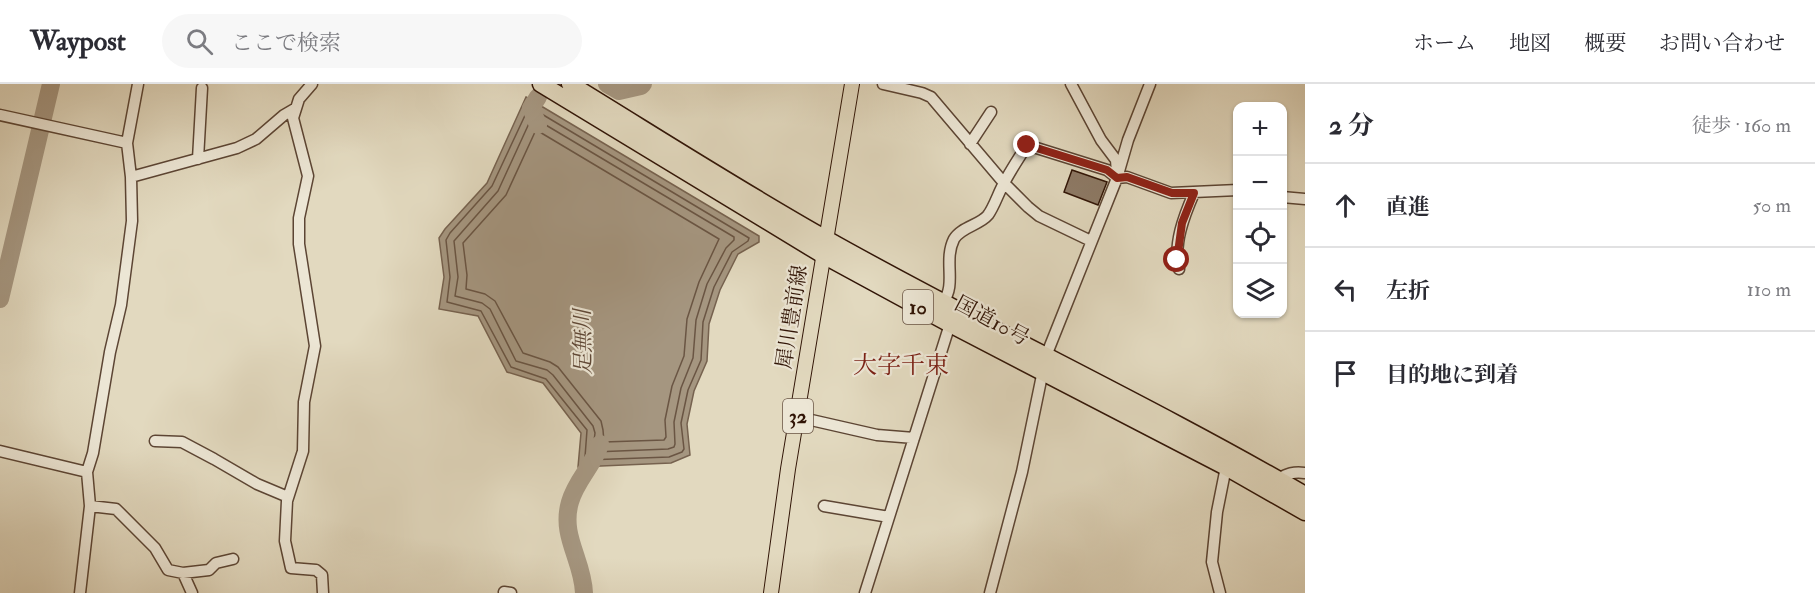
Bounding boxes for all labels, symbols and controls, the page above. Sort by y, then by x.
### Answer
search box [162,14,582,68]
text: Waypost [30,24,126,59]
icon: search [183,25,216,58]
text: ここで検索 [231,29,341,57]
text: ホーム [1413,30,1476,57]
text: 地図 [1509,30,1551,57]
text: 概要 [1584,30,1626,57]
text: お問い合わせ [1659,30,1785,57]
map controls [1233,102,1287,318]
button: + [1233,102,1287,156]
text: 2 分 [1329,110,1374,142]
text: 徒歩 · 160 m [1692,113,1791,138]
route end [1013,131,1039,157]
button: − [1233,156,1287,210]
icon: ahead [1329,189,1362,222]
text: 直進 [1386,193,1430,221]
text: 50 m [1752,193,1791,218]
button: locate [1233,210,1287,264]
route start [1163,246,1189,272]
street label: 犀川豊前線 [770,263,814,371]
button: layers [1233,264,1287,318]
icon: left [1329,273,1362,306]
text: 左折 [1386,277,1430,305]
text: 110 m [1747,277,1791,302]
road number: 10 [903,290,933,324]
street label: 国道10号 [950,290,1034,352]
water label: 足無川 [568,307,598,375]
district label: 大字千束 [853,350,949,381]
icon: arrive [1329,357,1362,390]
text: 目的地に到着 [1386,361,1518,389]
road number: 32 [783,399,813,433]

